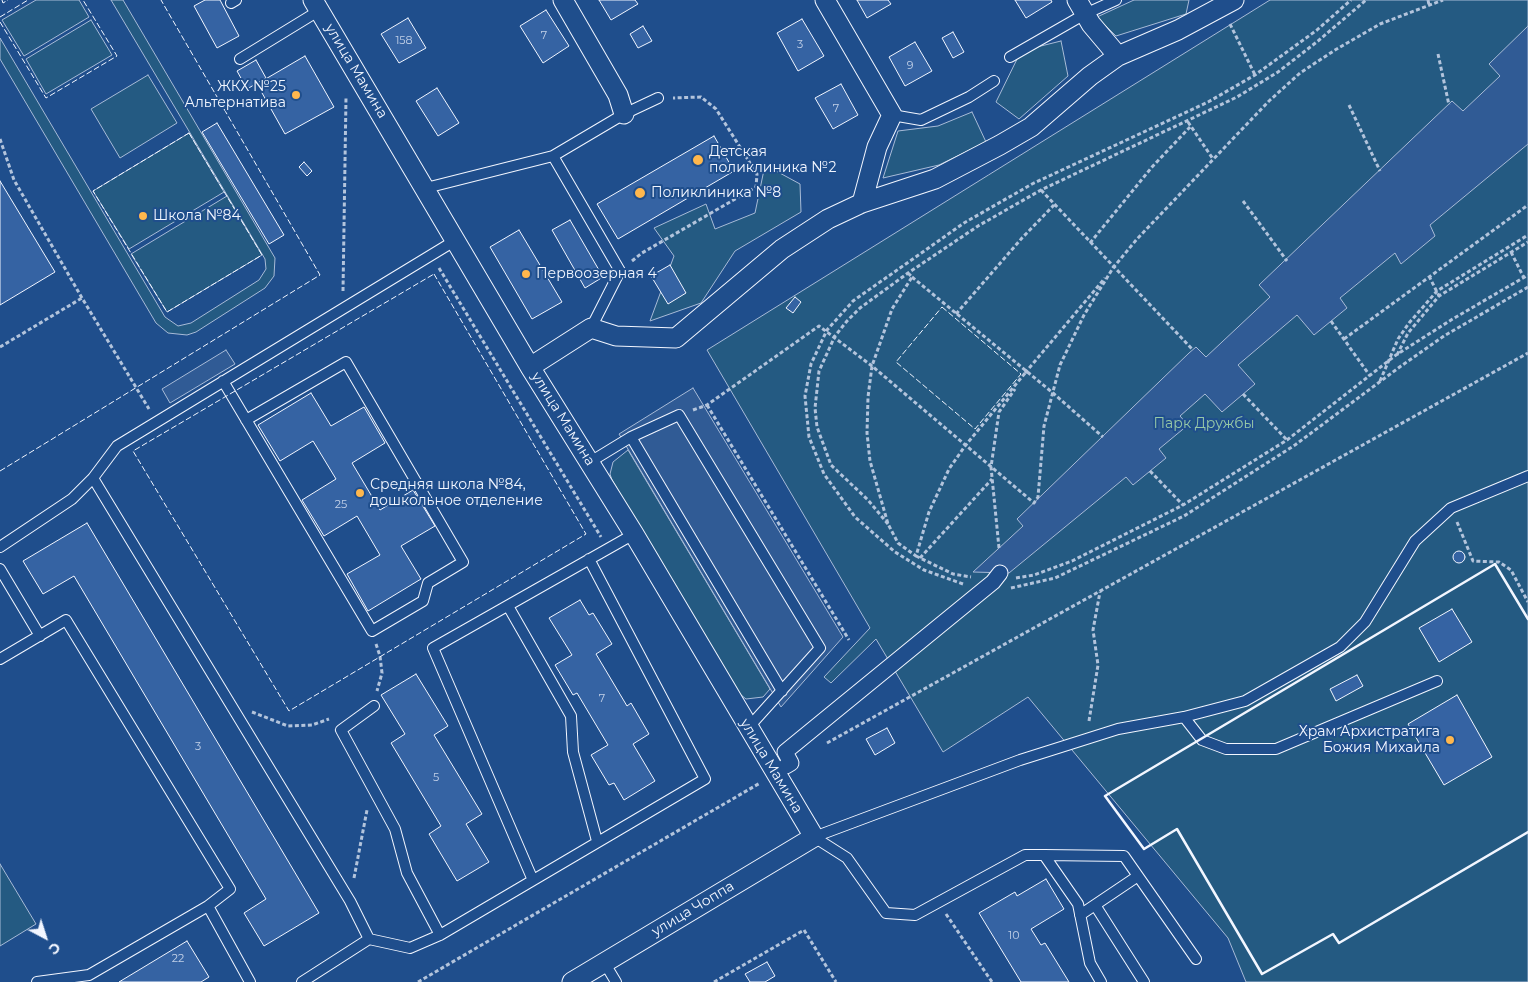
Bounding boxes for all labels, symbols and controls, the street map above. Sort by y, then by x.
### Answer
street label: улица Мамина [321,21,391,121]
house number: 7 [541,29,547,43]
house number: 158 [395,34,413,48]
house number: 3 [797,38,803,52]
house number: 9 [907,59,913,73]
place label: ЖКХ №25 Альтернатива [185,79,286,111]
marker: ЖКХ №25 Альтернатива [290,89,302,101]
house number: 7 [833,102,839,116]
place label: Детская поликлиника №2 [709,144,836,176]
marker: Детская поликлиника №2 [691,153,705,167]
place label: Поликлиника №8 [651,185,781,201]
marker: Поликлиника №8 [633,186,647,200]
place label: Школа №84 [153,208,241,224]
marker: Школа №84 [137,210,149,222]
place label: Первоозерная 4 [536,266,657,282]
marker: Первоозерная 4 [520,268,532,280]
street label: улица Мамина [527,369,599,469]
park label: Парк Дружбы [1154,416,1254,432]
place label: Средняя школа №84, дошкольное отделение [370,477,543,510]
marker: Средняя школа №84, дошкольное отделение [354,487,366,499]
house number: 25 [335,498,347,512]
house number: 7 [599,692,605,706]
street label: улица Мамина [736,716,806,816]
place label: Храм Архистратига Божия Михаила [1299,724,1440,756]
marker: Храм Архистратига Божия Михаила [1444,734,1456,746]
house number: 3 [195,740,201,754]
house number: 5 [433,771,439,785]
street label: улица Чоппа [649,878,737,940]
north arrow [20,912,70,962]
house number: 10 [1008,929,1020,943]
text: С [45,938,64,959]
house number: 22 [172,952,184,966]

